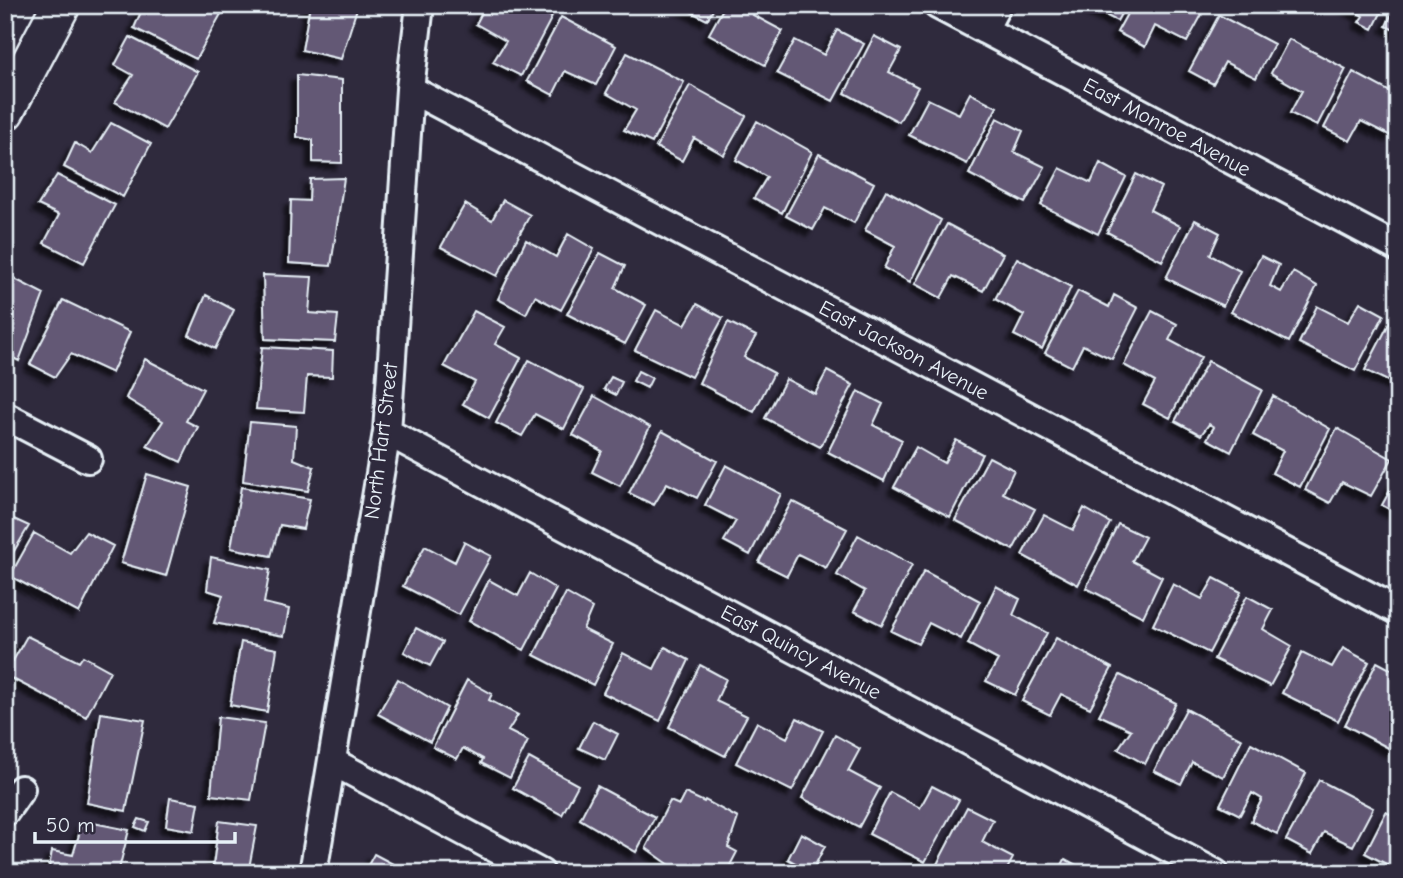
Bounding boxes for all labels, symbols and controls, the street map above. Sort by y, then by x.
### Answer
street label: East Monroe Avenue [1079,73,1255,181]
street label: East Jackson Avenue [815,295,993,405]
street label: North Hart Street [359,360,403,521]
street label: East Quincy Avenue [717,600,885,704]
scale bar [35,801,234,845]
text: 50 m [46,813,95,837]

